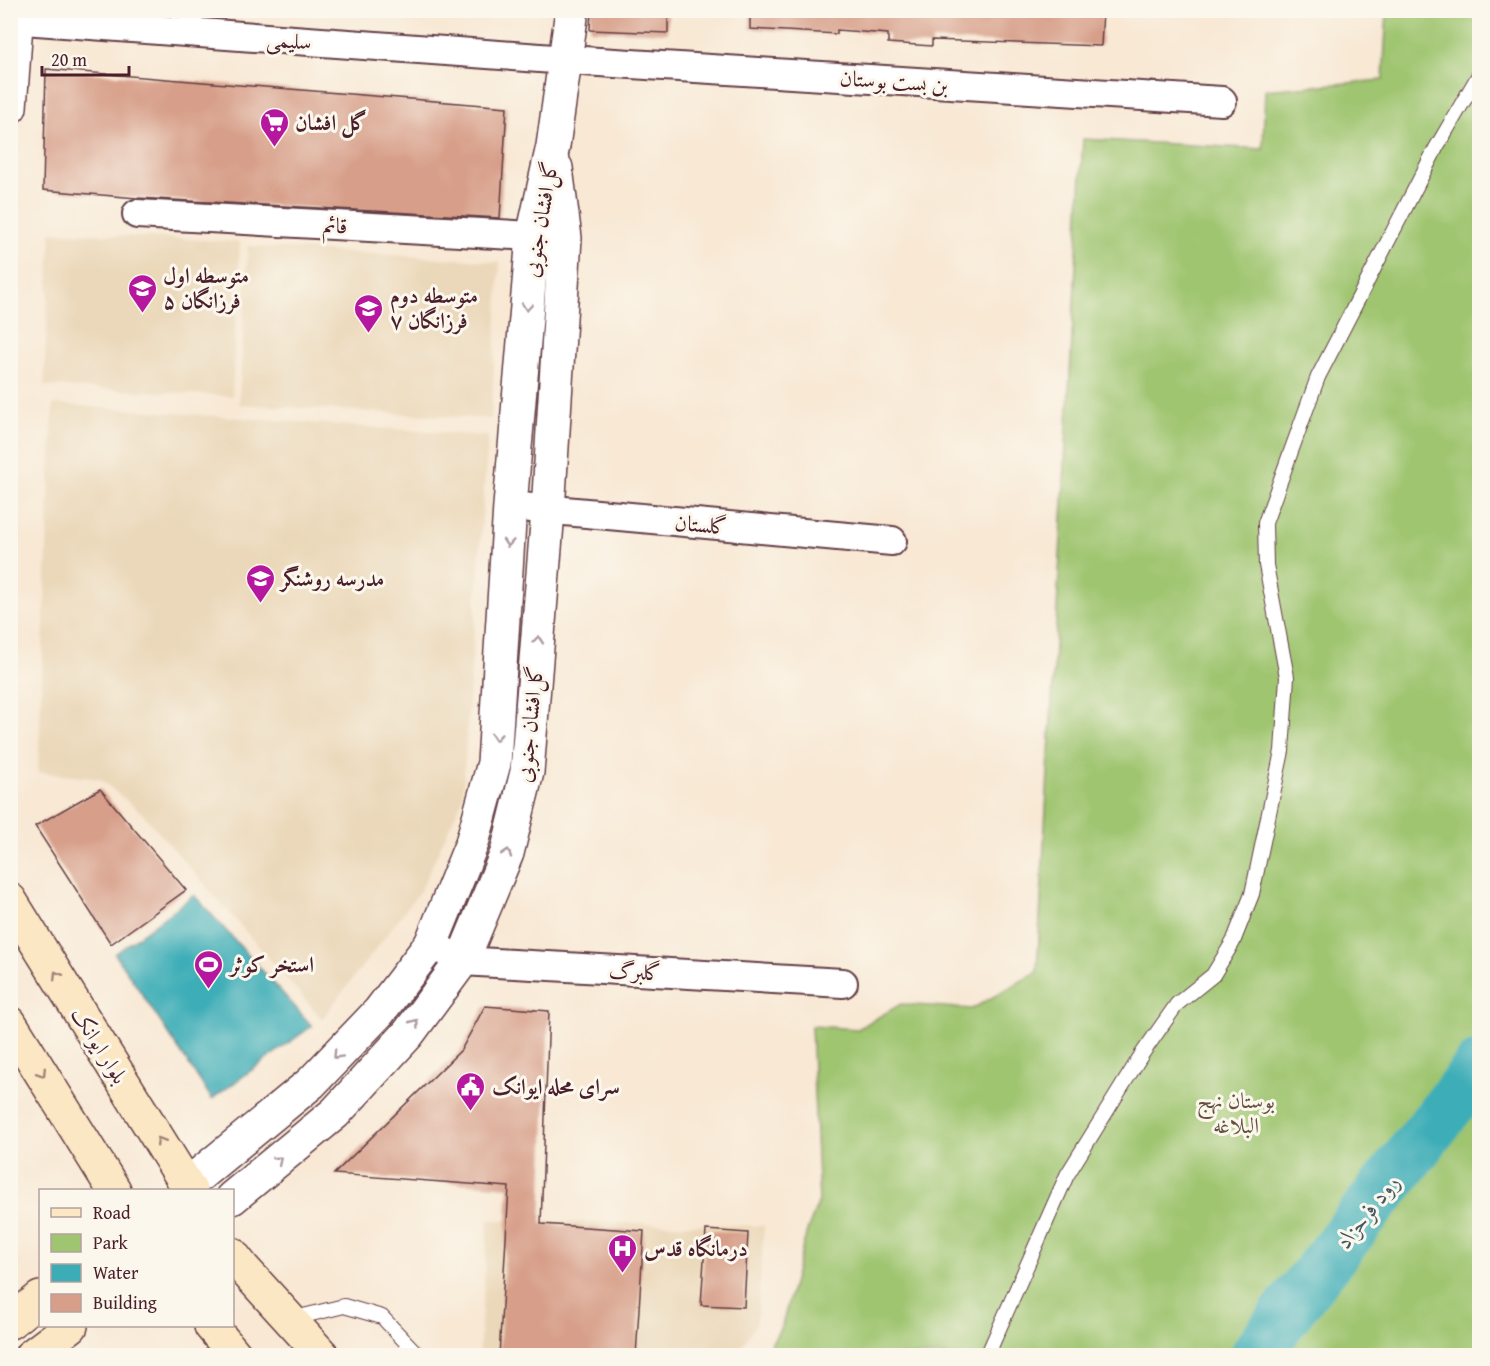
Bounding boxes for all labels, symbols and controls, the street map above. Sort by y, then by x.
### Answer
street label: سلیمی [265,22,313,58]
scale bar [42,39,129,77]
text: 20 m [51,46,87,73]
street label: بن بست بوستان [839,61,949,101]
supermarket icon: گل افشان [258,106,290,148]
place label: گل افشان [295,106,367,138]
street label: گل‌افشان جنوبی [514,158,567,280]
street label: قائم [322,208,348,246]
place label: متوسطه اول فرزانگان ۵ [163,259,249,316]
school or university icon: متوسطه اول فرزانگان ۵ [126,272,158,314]
place label: متوسطه دوم فرزانگان ۷ [390,279,478,336]
school or university icon: متوسطه دوم فرزانگان ۷ [353,292,385,334]
one-way arrow [521,302,534,311]
street label: گلستان [673,506,729,542]
one-way arrow [501,538,514,547]
school or university icon: مدرسه روشنگر [244,562,276,604]
place label: مدرسه روشنگر [278,562,384,594]
one-way arrow [531,635,544,644]
street label: گل‌افشان جنوبی [507,664,552,784]
one-way arrow [489,733,502,742]
one-way arrow [499,848,512,859]
sports icon: استخر کوثر [193,948,225,990]
place label: استخر کوثر [228,948,314,980]
street label: گلبرگ [608,954,662,988]
one-way arrow [53,971,65,981]
street label: بلوار ایوانک [64,1000,136,1090]
one-way arrow [408,1019,419,1030]
one-way arrow [334,1048,345,1059]
one-way arrow [34,1067,46,1077]
public building icon: سرای محله ایوانک [455,1070,487,1112]
place label: سرای محله ایوانک [492,1070,620,1102]
park label: بوستان نهج البلاغه [1197,1084,1275,1141]
one-way arrow [155,1137,167,1147]
one-way arrow [271,1157,282,1168]
water label: رود فرحزاد [1326,1166,1408,1256]
legend [39,1189,234,1327]
text: Road [93,1199,131,1226]
text: Park [93,1229,129,1256]
hospital icon: درمانگاه قدس [607,1232,639,1274]
place label: درمانگاه قدس [644,1232,748,1264]
text: Water [93,1259,139,1286]
text: Building [93,1289,157,1316]

